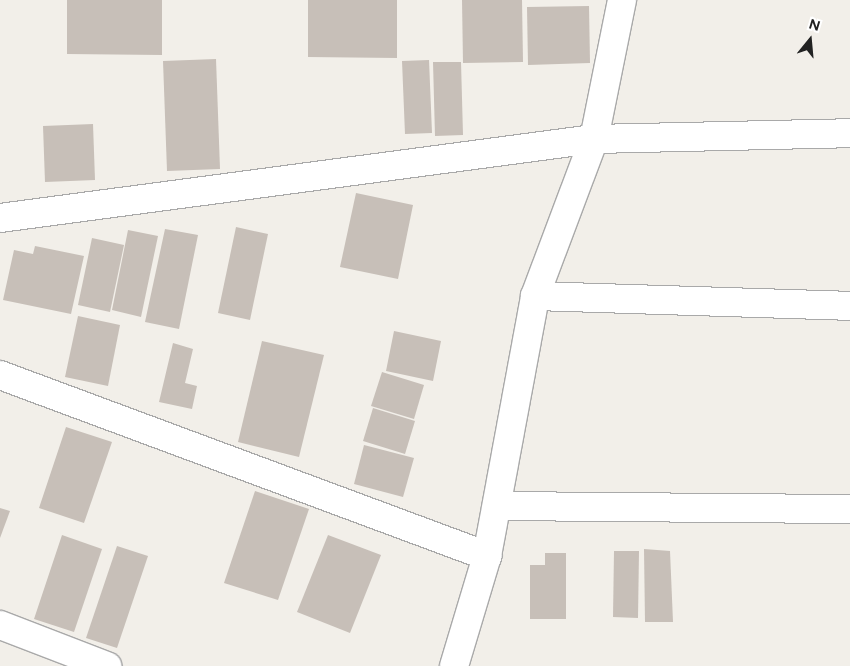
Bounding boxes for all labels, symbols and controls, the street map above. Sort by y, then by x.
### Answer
north arrow [785,15,835,65]
text: N [807,15,822,35]

